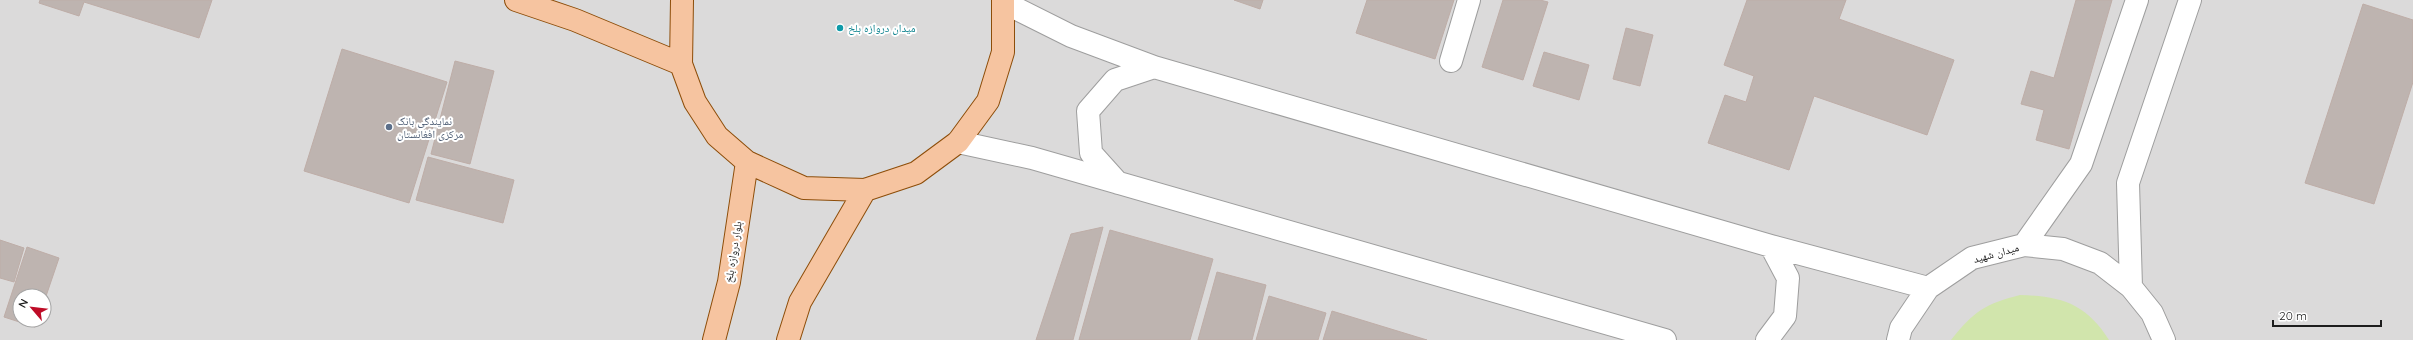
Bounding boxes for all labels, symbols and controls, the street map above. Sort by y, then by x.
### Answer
place label: میدان دروازه بلخ [848,21,916,35]
marker: میدان دروازه بلخ [835,23,845,33]
place label: نمایندگی بانک مرکزی افغانستان [397,114,463,141]
marker: نمایندگی بانک مرکزی افغانستان [384,122,394,132]
street label: بلوار دروازه بلخ [721,220,745,284]
street label: میدان شهید [1972,240,2020,266]
north arrow [12,288,52,328]
text: N [15,296,31,310]
scale bar [2273,302,2381,328]
text: 20 m [2279,308,2307,323]

